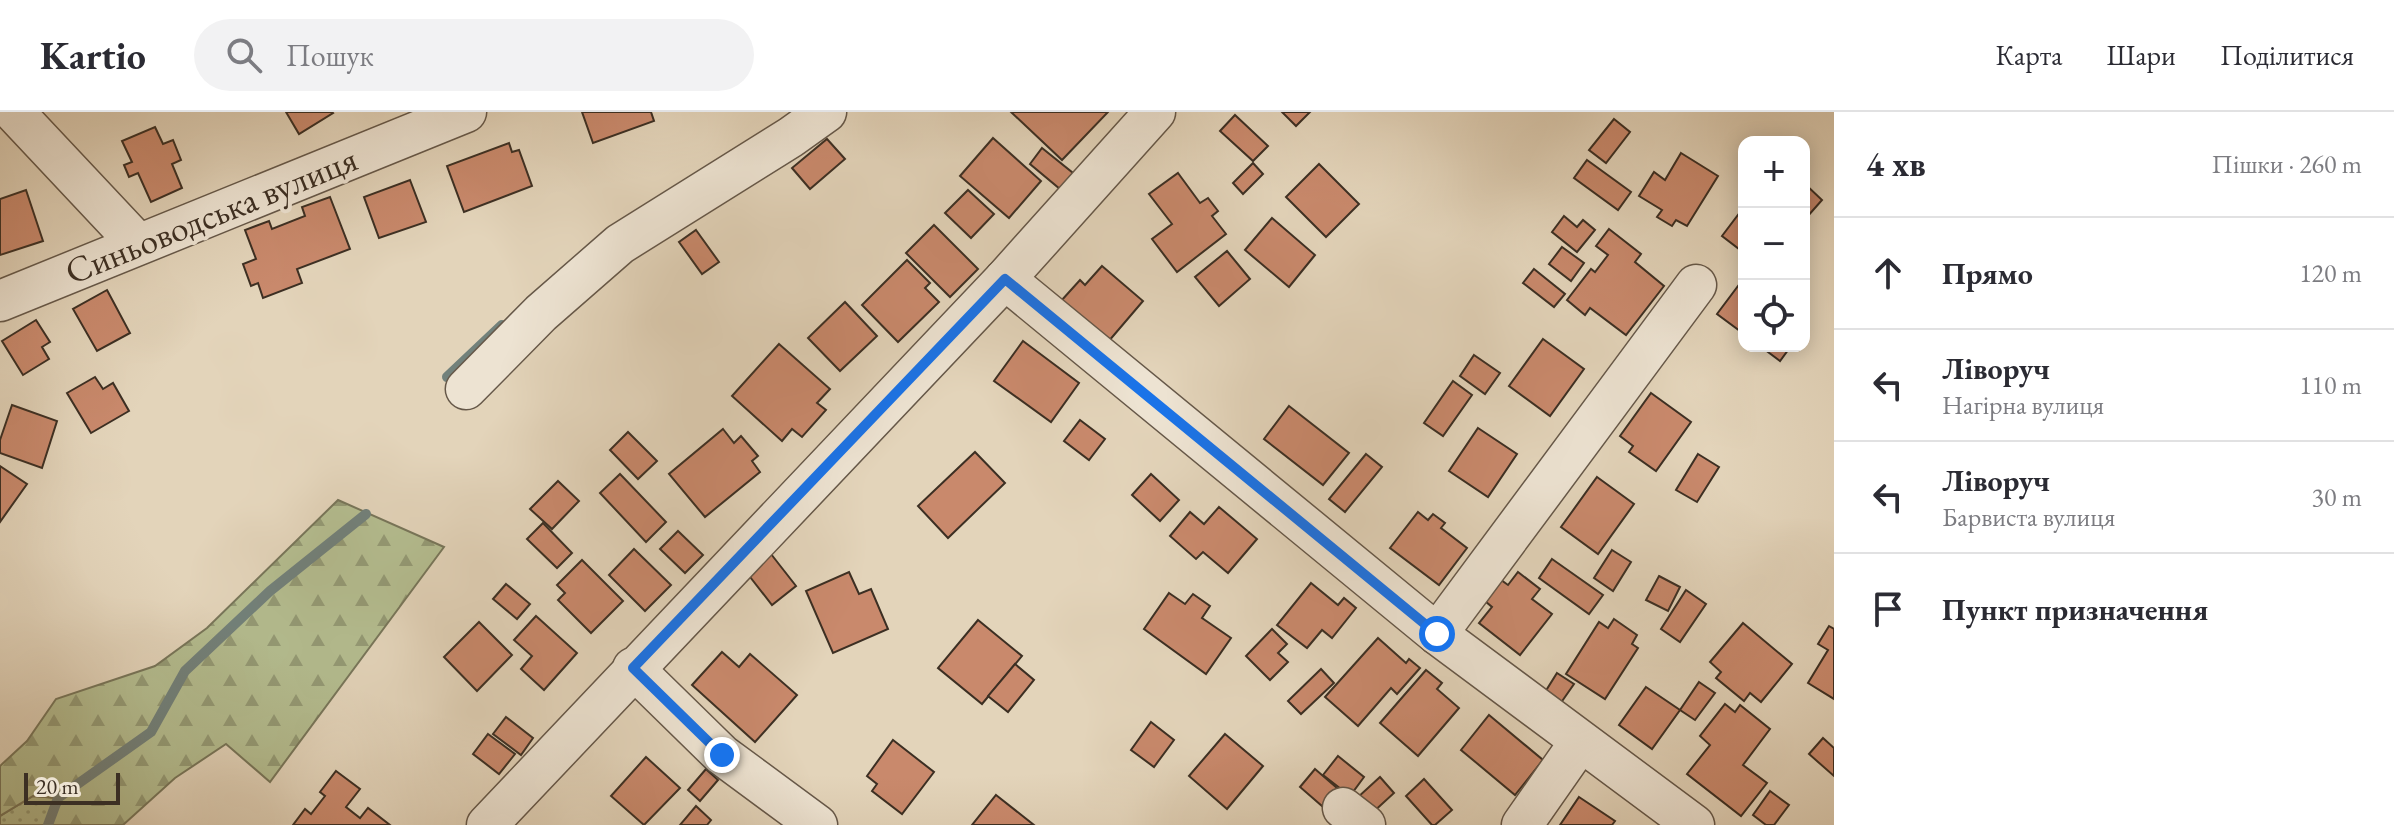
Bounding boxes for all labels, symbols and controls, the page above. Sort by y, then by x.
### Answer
search box [194,19,754,91]
text: Kartio [40,31,146,80]
icon: search [222,33,266,77]
text: Пошук [286,36,374,75]
text: Карта [1996,37,2062,73]
text: Шари [2106,37,2176,73]
text: Поділитися [2220,37,2354,73]
street label: Синьоводська вулиця [58,135,364,295]
map controls [1738,136,1810,352]
button: + [1738,136,1810,208]
text: 4 хв [1866,142,1926,186]
text: Пішки · 260 m [2211,147,2362,181]
button: − [1738,208,1810,280]
icon: ahead [1866,251,1910,295]
text: Прямо [1942,254,2033,293]
text: 120 m [2299,256,2362,290]
button: locate [1738,280,1810,352]
text: Ліворуч [1942,349,2050,388]
icon: left [1866,363,1910,407]
text: 110 m [2299,368,2362,402]
text: Нагірна вулиця [1942,388,2104,422]
text: Ліворуч [1942,461,2050,500]
icon: left [1866,475,1910,519]
text: 30 m [2312,480,2362,514]
text: Барвиста вулиця [1942,500,2115,534]
icon: arrive [1866,587,1910,631]
text: Пункт призначення [1942,590,2208,629]
route start [1419,616,1455,652]
route end [704,737,740,773]
scale bar [24,769,120,805]
text: 20 m [36,772,79,801]

